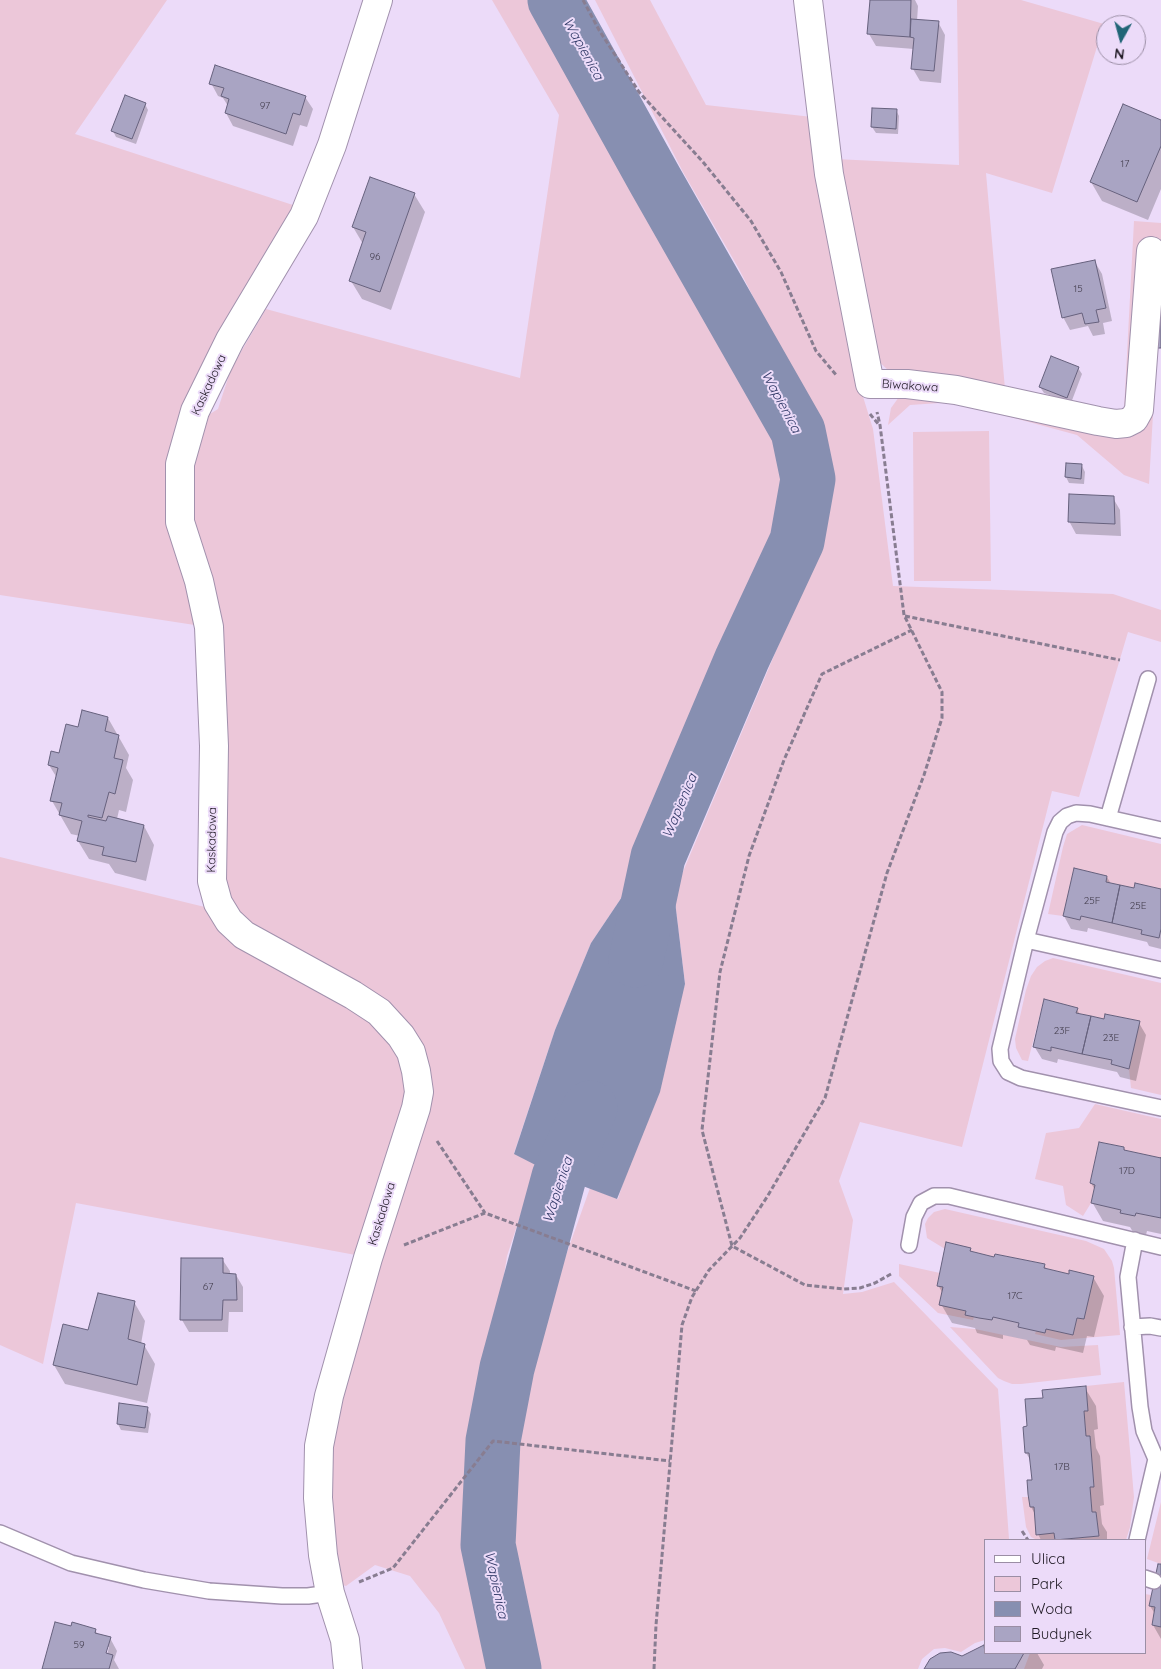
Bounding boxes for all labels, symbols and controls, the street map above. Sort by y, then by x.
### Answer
water label: Wapienica [559,15,607,83]
north arrow [1096,15,1146,65]
text: N [1113,44,1126,63]
house number: 97 [260,100,270,112]
house number: 17 [1121,158,1129,170]
house number: 96 [370,251,380,263]
house number: 15 [1073,283,1083,295]
street label: Kaskadowa [189,352,229,418]
water label: Wapienica [758,368,804,436]
street label: Biwakowa [881,377,939,395]
water label: Wapienica [659,771,701,841]
street label: Kaskadowa [204,807,220,873]
house number: 25F [1084,895,1100,907]
house number: 25E [1130,900,1146,912]
house number: 23F [1054,1025,1070,1037]
house number: 23E [1103,1032,1119,1044]
water label: Wapienica [539,1155,577,1225]
house number: 17D [1119,1165,1135,1177]
street label: Kaskadowa [366,1181,398,1247]
house number: 67 [203,1281,213,1293]
house number: 17C [1007,1290,1023,1302]
house number: 17B [1054,1461,1070,1473]
legend [984,1539,1146,1654]
text: Ulica [1031,1549,1065,1568]
water label: Wapienica [481,1550,511,1620]
text: Park [1031,1574,1063,1593]
text: Woda [1031,1599,1073,1618]
text: Budynek [1031,1624,1092,1643]
house number: 59 [73,1639,85,1651]

